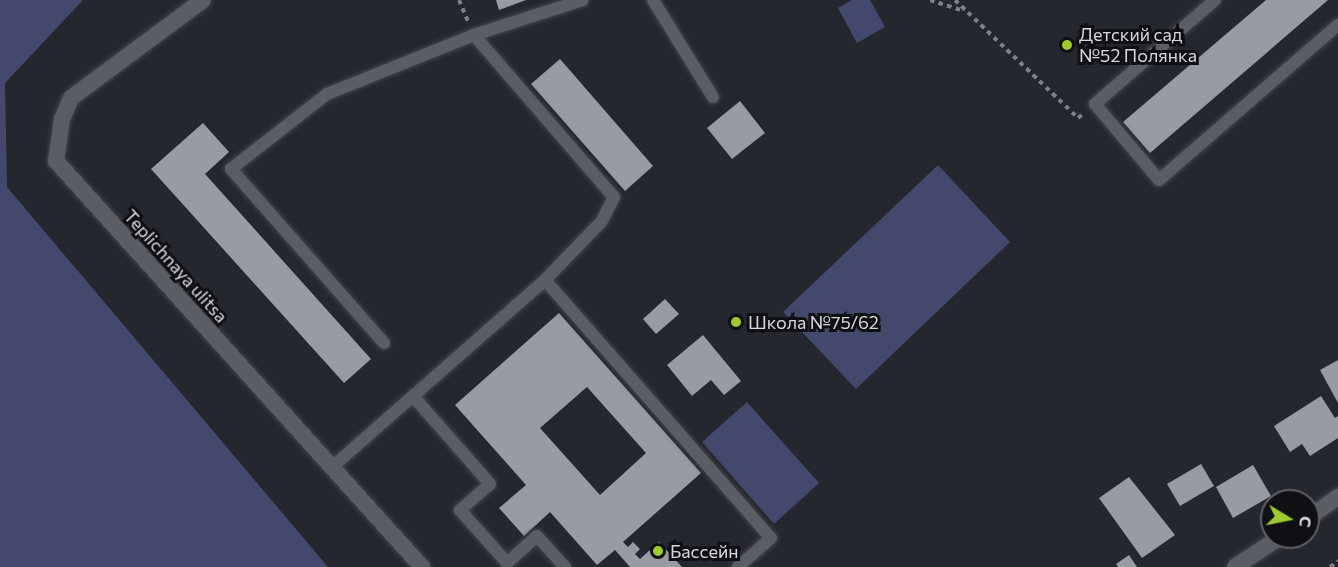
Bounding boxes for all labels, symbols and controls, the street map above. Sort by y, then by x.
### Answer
place label: Детский сад №52 Полянка [1079,24,1197,66]
marker: Детский сад №52 Полянка [1060,38,1074,52]
street label: Teplichnaya ulitsa [120,205,232,327]
place label: Школа №75/62 [748,311,879,333]
marker: Школа №75/62 [729,315,743,329]
north arrow [1260,489,1320,549]
text: С [1296,515,1317,529]
place label: Бассейн [670,540,738,562]
marker: Бассейн [651,544,665,558]

